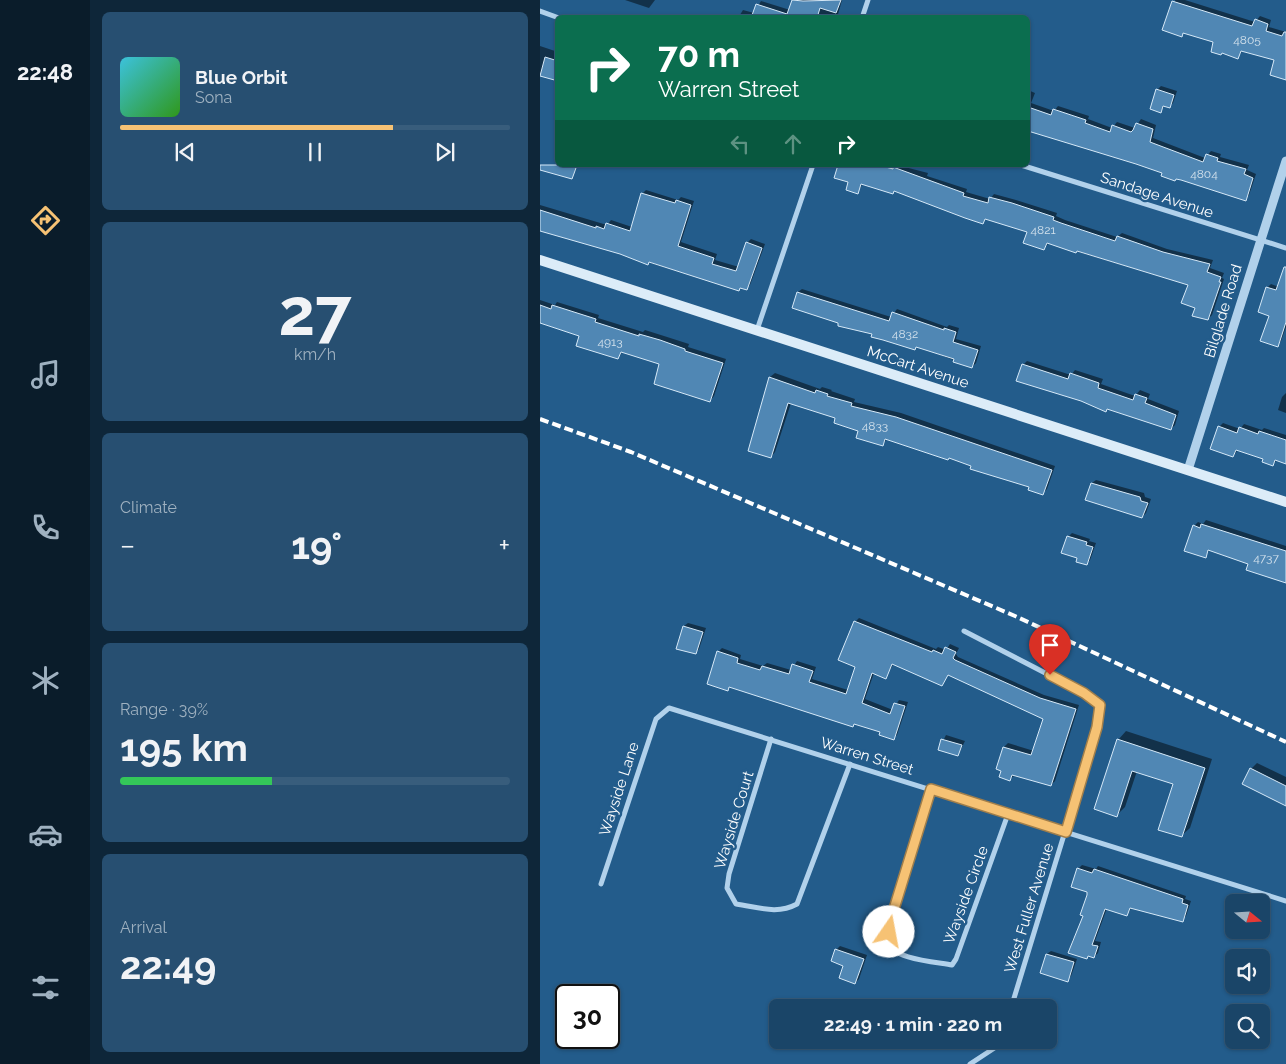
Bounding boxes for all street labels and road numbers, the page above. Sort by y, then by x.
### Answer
street label: Sandage Avenue [1098,168,1216,222]
street label: Bilglade Road [1200,262,1246,360]
street label: McCart Avenue [865,342,971,392]
street label: Warren Street [818,733,916,779]
street label: Wayside Lane [595,740,643,838]
street label: Wayside Court [711,769,757,871]
street label: West Fuller Avenue [1001,841,1057,975]
street label: Wayside Circle [940,843,992,946]

